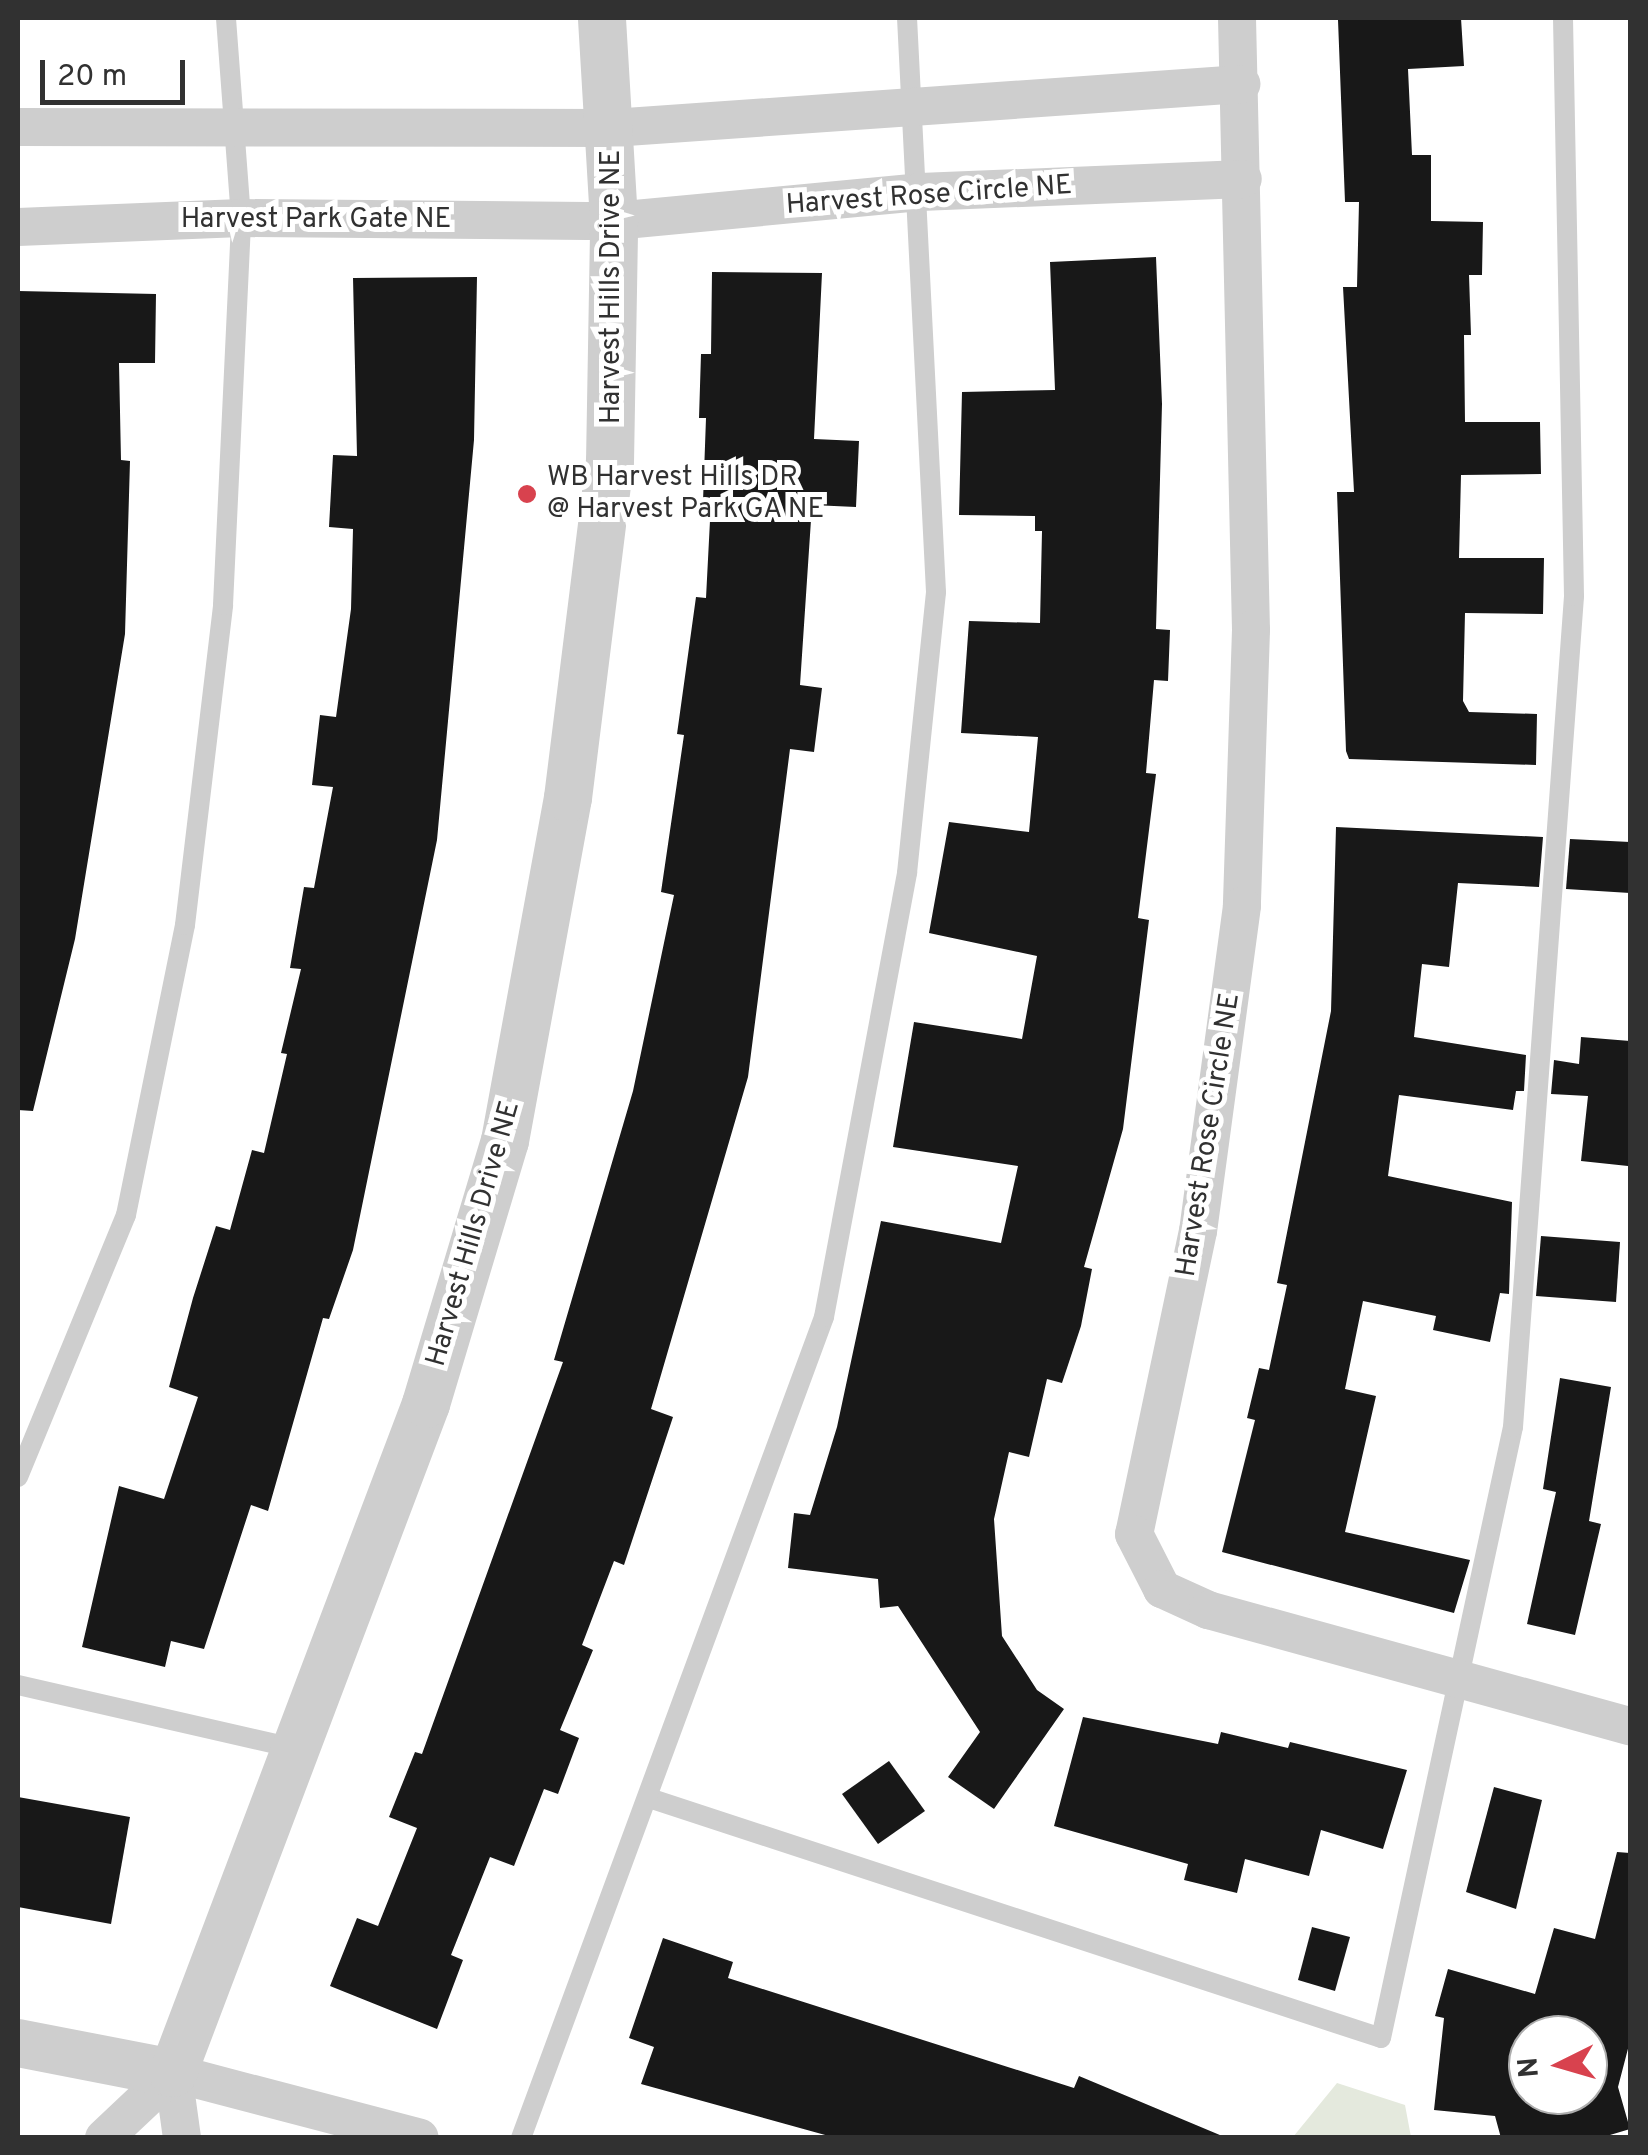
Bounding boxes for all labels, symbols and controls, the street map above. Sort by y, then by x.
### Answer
scale bar [45,40,190,102]
text: 20 m [57,59,127,96]
street label: Harvest Hills Drive NE [595,150,629,424]
street label: Harvest Rose Circle NE [785,169,1073,223]
street label: Harvest Park Gate NE [181,203,451,237]
place label: WB Harvest Hills DR @ Harvest Park GA NE [547,461,825,527]
marker: WB Harvest Hills DR @ Harvest Park GA NE [516,483,538,505]
street label: Harvest Rose Circle NE [1170,991,1248,1279]
street label: Harvest Hills Drive NE [420,1097,528,1371]
north arrow [1508,2015,1608,2115]
text: N [1511,2056,1549,2079]

